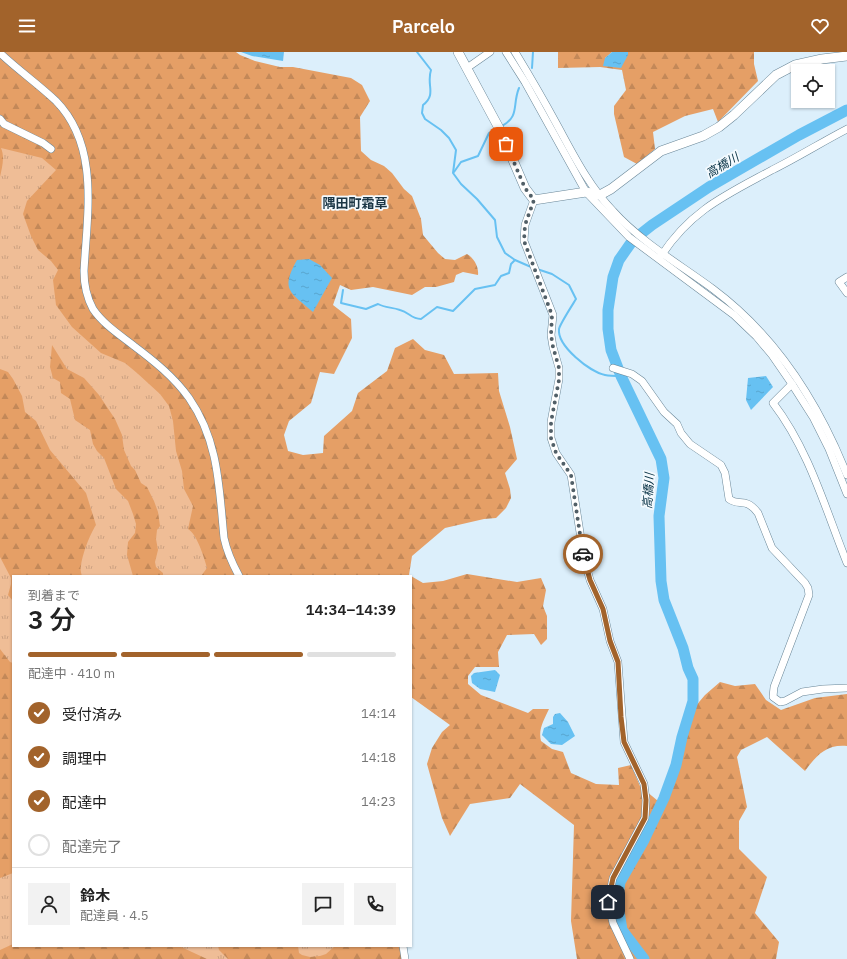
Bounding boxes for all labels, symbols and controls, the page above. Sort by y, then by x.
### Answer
icon: menu [16,15,38,37]
text: Parcelo [392,15,455,38]
icon: heart [809,15,831,37]
map controls [791,64,835,108]
button: locate [791,64,835,108]
pin [489,127,523,161]
icon: bag [495,133,517,155]
water label: 高橋川 [703,148,743,181]
district label: 隅田町霜草 [322,195,388,212]
water label: 高橋川 [639,471,657,509]
courier [563,534,603,574]
icon: car [572,543,594,565]
text: 到着まで [28,587,80,604]
text: 14:34–14:39 [306,600,396,619]
text: 3 分 [28,602,76,636]
text: 配達中 · 410 m [28,665,115,682]
icon: check [28,702,50,724]
text: 受付済み [62,705,122,724]
text: 14:14 [361,705,396,722]
icon: check [28,746,50,768]
text: 調理中 [62,749,107,768]
text: 14:18 [361,749,396,766]
icon: check [28,790,50,812]
text: 配達中 [62,793,107,812]
text: 14:23 [361,793,396,810]
text: 配達完了 [62,837,122,856]
button: person [28,883,70,925]
button: chat [302,883,344,925]
button: phone [354,883,396,925]
pin [591,885,625,919]
text: 鈴木 [80,886,110,905]
icon: home [597,891,619,913]
text: 配達員 · 4.5 [80,907,149,924]

